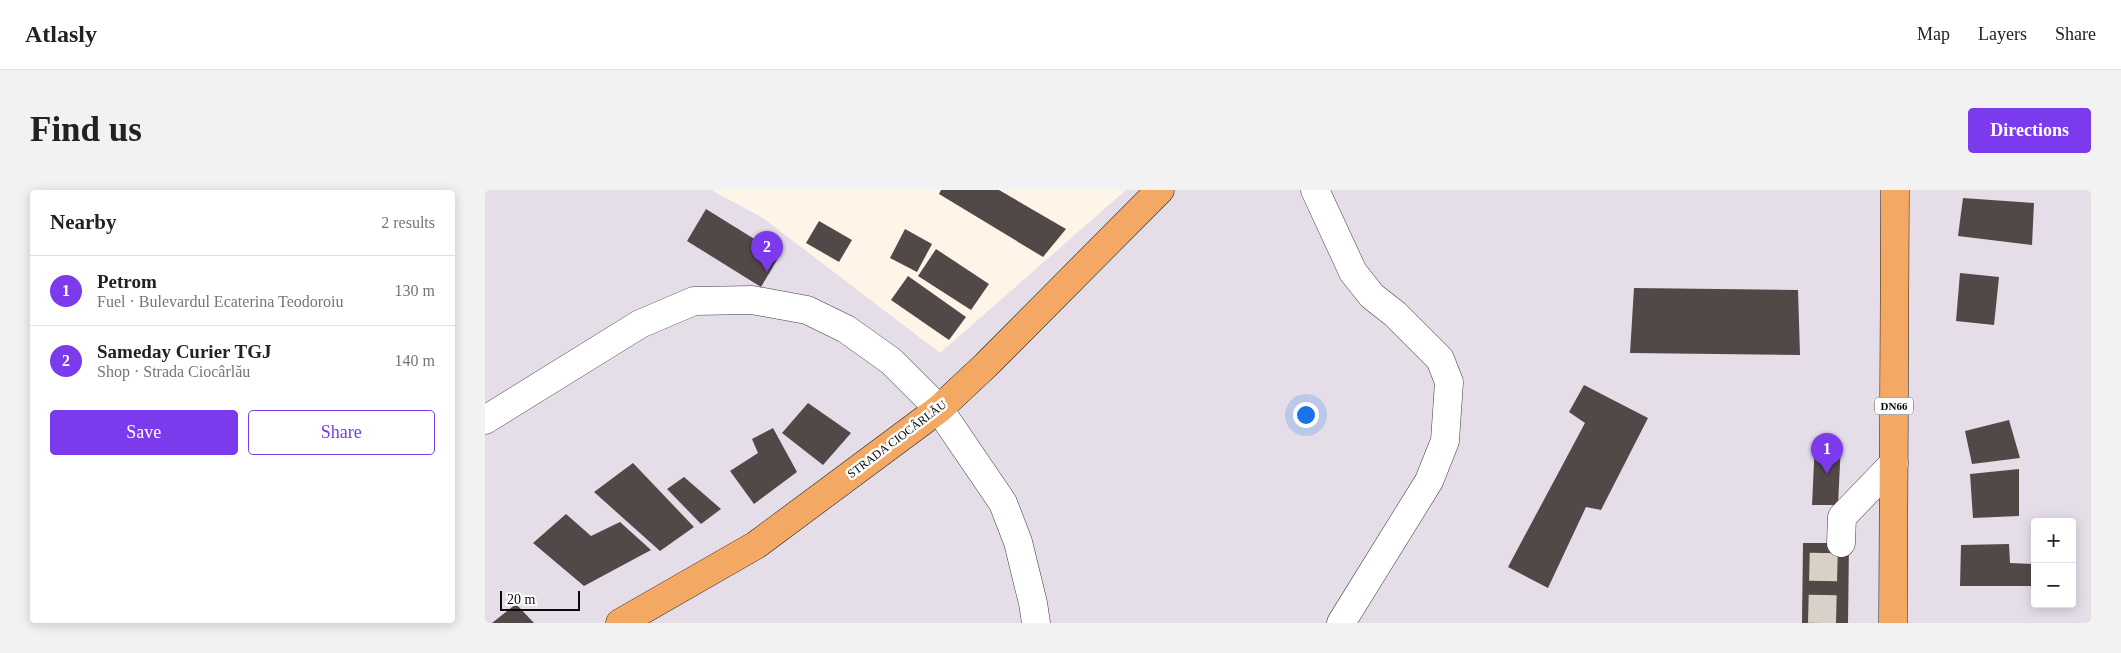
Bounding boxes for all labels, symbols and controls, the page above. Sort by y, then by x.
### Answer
text: Atlasly [25,21,97,47]
text: Map [1917,24,1950,44]
text: Layers [1978,24,2027,44]
text: Share [2055,24,2096,44]
button: Directions [1968,108,2091,153]
text: Find us [30,110,142,149]
text: Nearby [50,210,117,234]
text: 2 results [381,214,435,231]
pin: 2 [751,231,783,272]
text: Petrom [97,271,157,292]
text: 1 [62,282,70,299]
text: 130 m [395,282,435,299]
text: Fuel · Bulevardul Ecaterina Teodoroiu [97,293,344,310]
text: Sameday Curier TGJ [97,341,272,362]
text: 2 [62,352,70,369]
text: 140 m [395,352,435,369]
text: Shop · Strada Ciocârlău [97,363,250,380]
street label: STRADA CIOCÂRLĂU [845,397,950,481]
road number: DN66 [1875,398,1913,415]
your location [1293,402,1319,428]
button: Save [50,410,238,455]
button: Share [248,410,435,455]
pin: 1 [1811,433,1843,474]
map controls [2031,518,2076,608]
button: + [2031,518,2076,563]
button: − [2031,563,2076,608]
scale bar [500,588,580,611]
text: 20 m [507,592,535,607]

